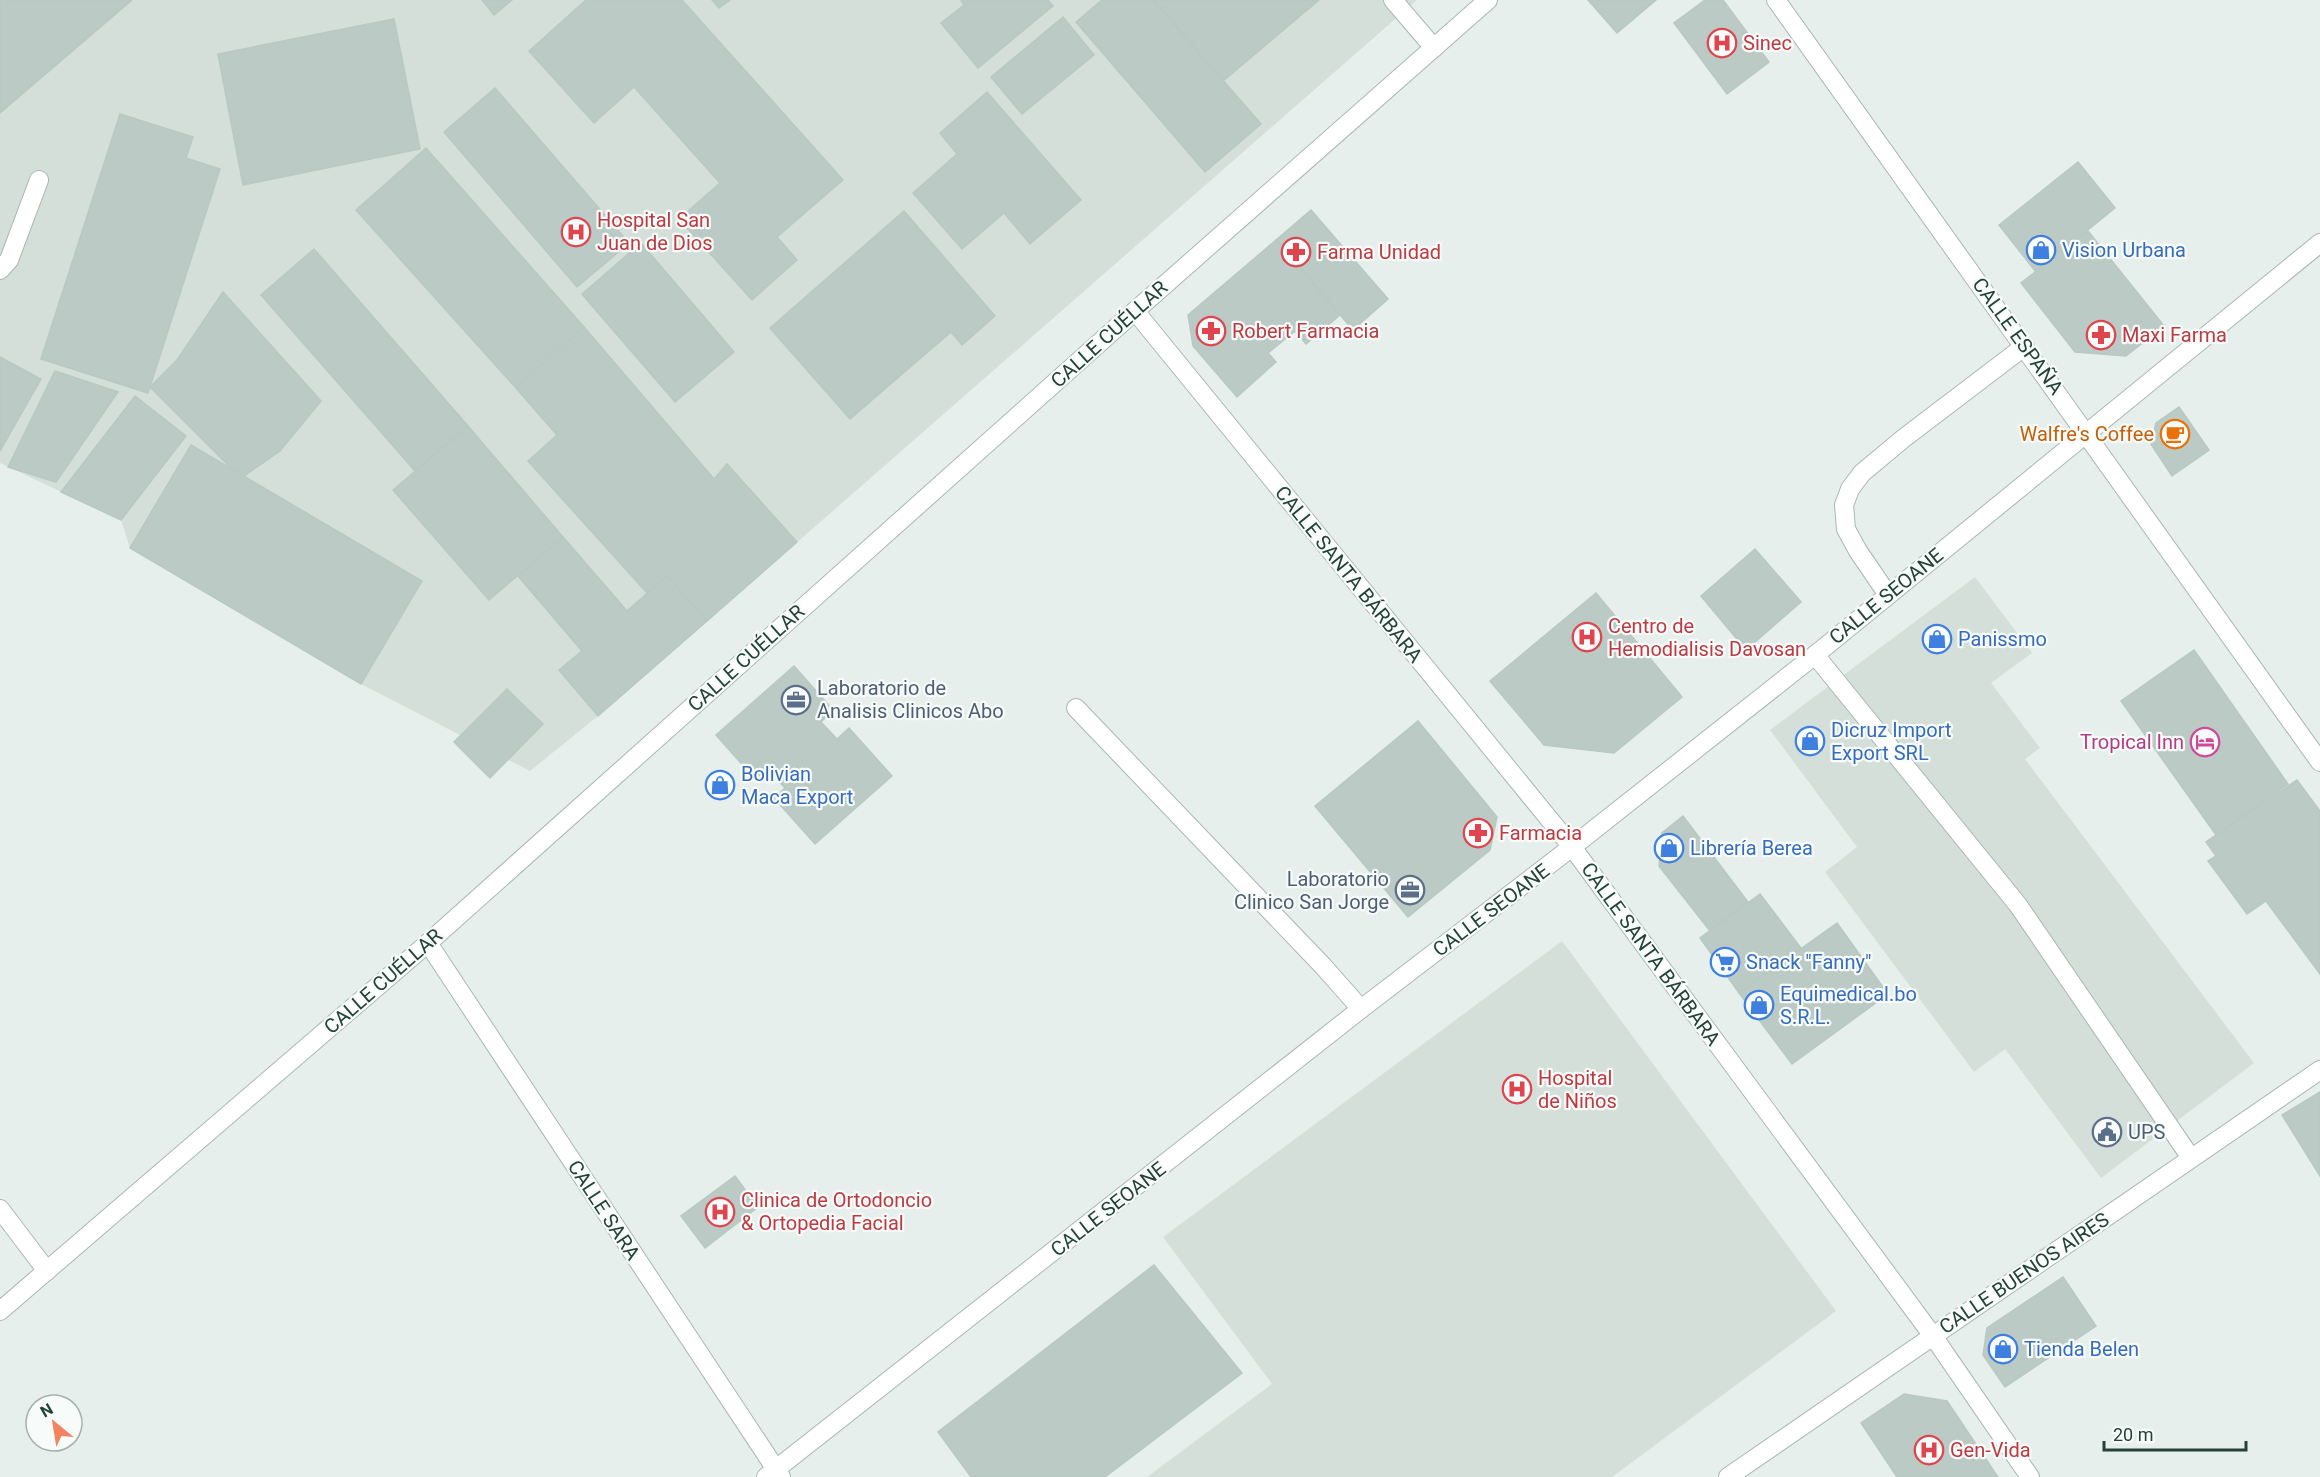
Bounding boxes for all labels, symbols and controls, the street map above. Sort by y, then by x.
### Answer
hospital icon: Sinec [1706,27,1738,59]
place label: Sinec [1743,31,1792,55]
place label: Hospital San Juan de Dios [597,208,713,255]
hospital icon: Hospital San Juan de Dios [560,216,592,248]
shop icon: Vision Urbana [2025,234,2057,266]
pharmacy icon: Farma Unidad [1280,236,1312,268]
place label: Vision Urbana [2062,238,2186,262]
place label: Farma Unidad [1317,240,1441,264]
street label: CALLE ESPAÑA [1967,273,2069,399]
street label: CALLE CUÉLLAR [1046,275,1172,393]
pharmacy icon: Robert Farmacia [1195,315,1227,347]
place label: Robert Farmacia [1232,319,1379,343]
pharmacy icon: Maxi Farma [2085,319,2117,351]
place label: Maxi Farma [2122,323,2227,347]
cafe icon: Walfre's Coffee [2159,418,2191,450]
place label: Walfre's Coffee [2020,422,2154,446]
street label: CALLE SANTA BÁRBARA [1270,481,1428,667]
street label: CALLE SEOANE [1824,543,1948,649]
street label: CALLE CUÉLLAR [683,599,809,717]
place label: Centro de Hemodialisis Davosan [1608,614,1806,661]
hospital icon: Centro de Hemodialisis Davosan [1571,621,1603,653]
shop icon: Panissmo [1921,623,1953,655]
place label: Panissmo [1958,627,2047,651]
place label: Laboratorio de Analisis Clinicos Abo [817,676,1004,723]
office icon: Laboratorio de Analisis Clinicos Abo [780,684,812,716]
place label: Dicruz Import Export SRL [1831,718,1952,765]
shop icon: Dicruz Import Export SRL [1794,725,1826,757]
hotel icon: Tropical Inn [2189,726,2221,758]
place label: Tropical Inn [2080,730,2184,754]
place label: Bolivian Maca Export [741,762,853,809]
shop icon: Bolivian Maca Export [704,769,736,801]
pharmacy icon: Farmacia [1462,817,1494,849]
place label: Farmacia [1499,821,1582,845]
shop icon: Librería Berea [1653,832,1685,864]
place label: Librería Berea [1690,836,1813,860]
street label: CALLE SEOANE [1428,858,1554,962]
street label: CALLE SANTA BÁRBARA [1576,858,1726,1050]
place label: Laboratorio Clinico San Jorge [1234,867,1389,914]
office icon: Laboratorio Clinico San Jorge [1394,874,1426,906]
street label: CALLE CUÉLLAR [319,923,447,1039]
supermarket icon: Snack "Fanny" [1709,946,1741,978]
place label: Snack "Fanny" [1746,950,1871,974]
place label: Equimedical.bo S.R.L. [1780,982,1917,1029]
shop icon: Equimedical.bo S.R.L. [1743,989,1775,1021]
place label: Hospital de Niños [1538,1066,1617,1113]
hospital icon: Hospital de Niños [1501,1073,1533,1105]
public building icon: UPS [2091,1116,2123,1148]
place label: UPS [2128,1120,2166,1144]
street label: CALLE SARA [563,1156,645,1264]
street label: CALLE SEOANE [1046,1157,1170,1261]
place label: Clinica de Ortodoncio & Ortopedia Facial [741,1188,932,1235]
hospital icon: Clinica de Ortodoncio & Ortopedia Facial [704,1196,736,1228]
street label: CALLE BUENOS AIRES [1935,1207,2114,1339]
shop icon: Tienda Belen [1987,1333,2019,1365]
place label: Tienda Belen [2024,1337,2139,1361]
north arrow [24,1393,84,1453]
text: N [37,1399,56,1421]
scale bar [2104,1414,2246,1452]
text: 20 m [2113,1424,2153,1445]
hospital icon: Gen-Vida [1913,1434,1945,1466]
place label: Gen-Vida [1950,1438,2031,1462]

